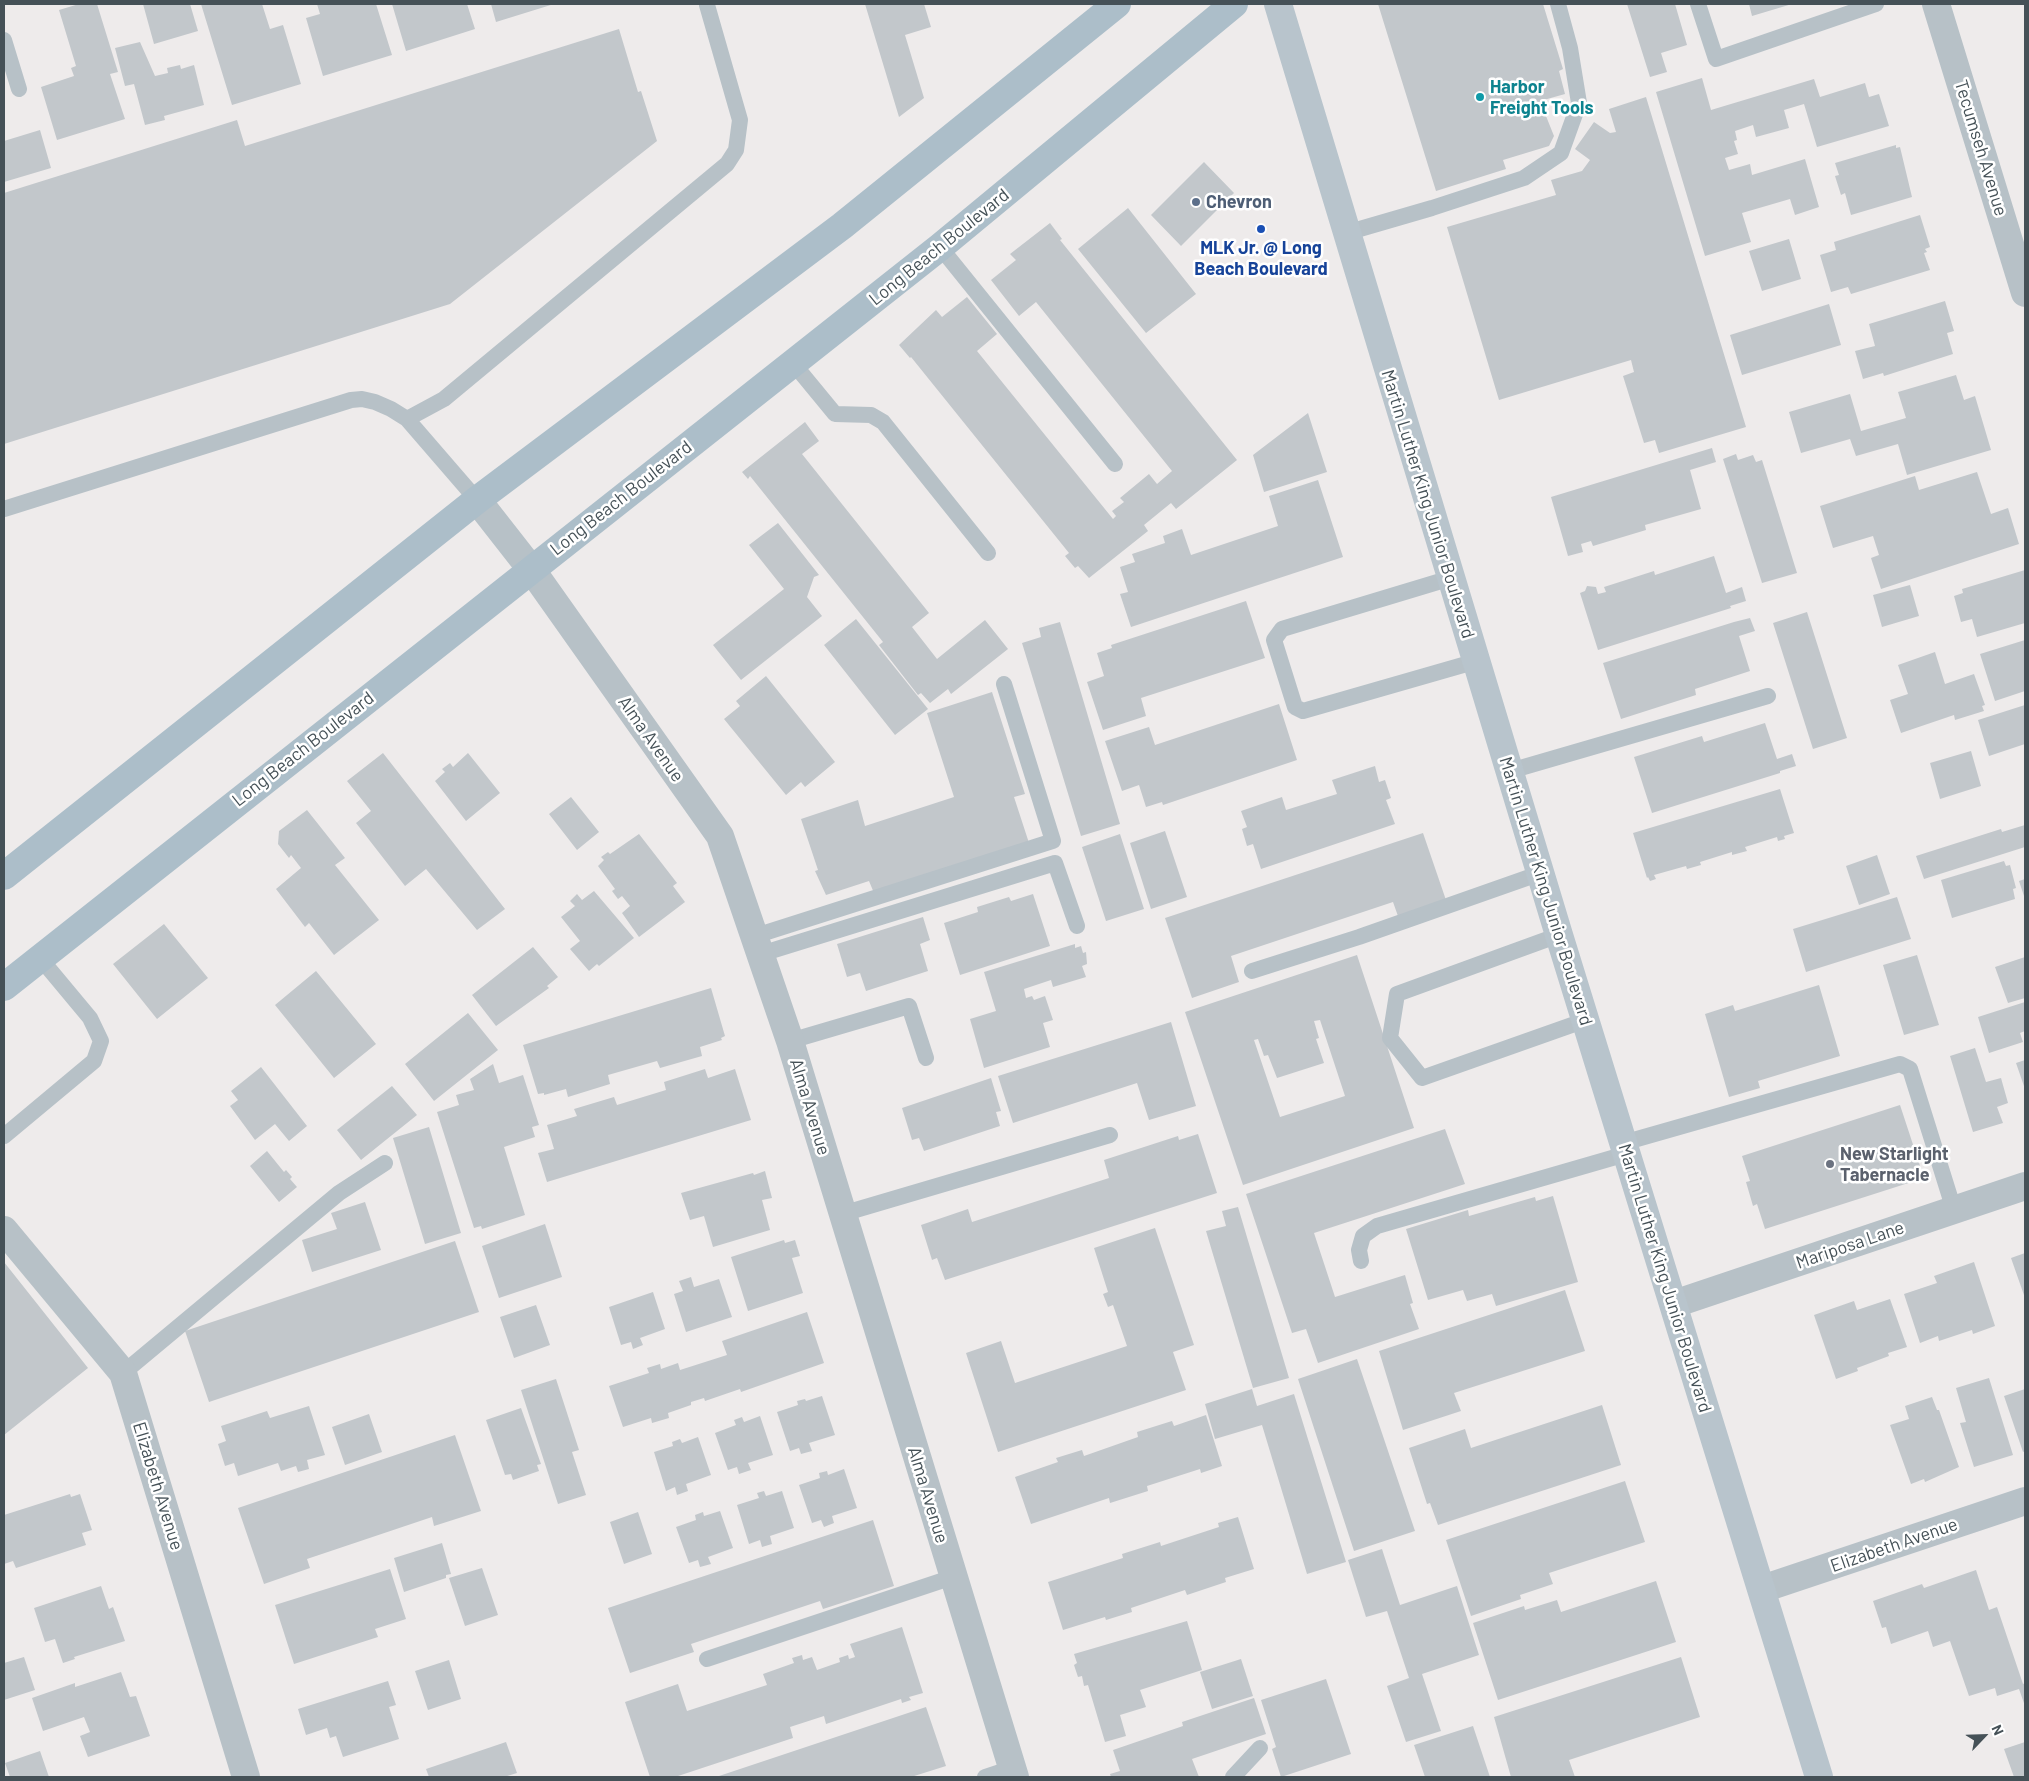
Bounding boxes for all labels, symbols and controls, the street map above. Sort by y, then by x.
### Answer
place label: Harbor Freight Tools [1490,76,1593,118]
street label: Tecumseh Avenue [1950,77,2012,219]
marker: Harbor Freight Tools [1474,91,1486,103]
street label: Long Beach Boulevard [865,184,1013,310]
place label: Chevron [1206,191,1272,213]
marker: Chevron [1190,196,1202,208]
marker: MLK Jr. @ Long Beach Boulevard [1255,223,1267,235]
place label: MLK Jr. @ Long Beach Boulevard [1194,237,1328,280]
street label: Martin Luther King Junior Boulevard [1377,367,1479,641]
street label: Long Beach Boulevard [546,436,696,560]
street label: Long Beach Boulevard [228,687,378,811]
street label: Alma Avenue [613,692,689,786]
street label: Martin Luther King Junior Boulevard [1495,754,1597,1028]
street label: Alma Avenue [785,1056,835,1158]
street label: Martin Luther King Junior Boulevard [1614,1141,1716,1415]
place label: New Starlight Tabernacle [1840,1143,1949,1186]
marker: New Starlight Tabernacle [1824,1158,1836,1170]
street label: Mariposa Lane [1793,1216,1907,1274]
street label: Elizabeth Avenue [128,1419,188,1553]
street label: Alma Avenue [903,1444,953,1546]
street label: Elizabeth Avenue [1828,1513,1960,1577]
north arrow [1959,1711,2009,1761]
text: N [1989,1722,2008,1737]

